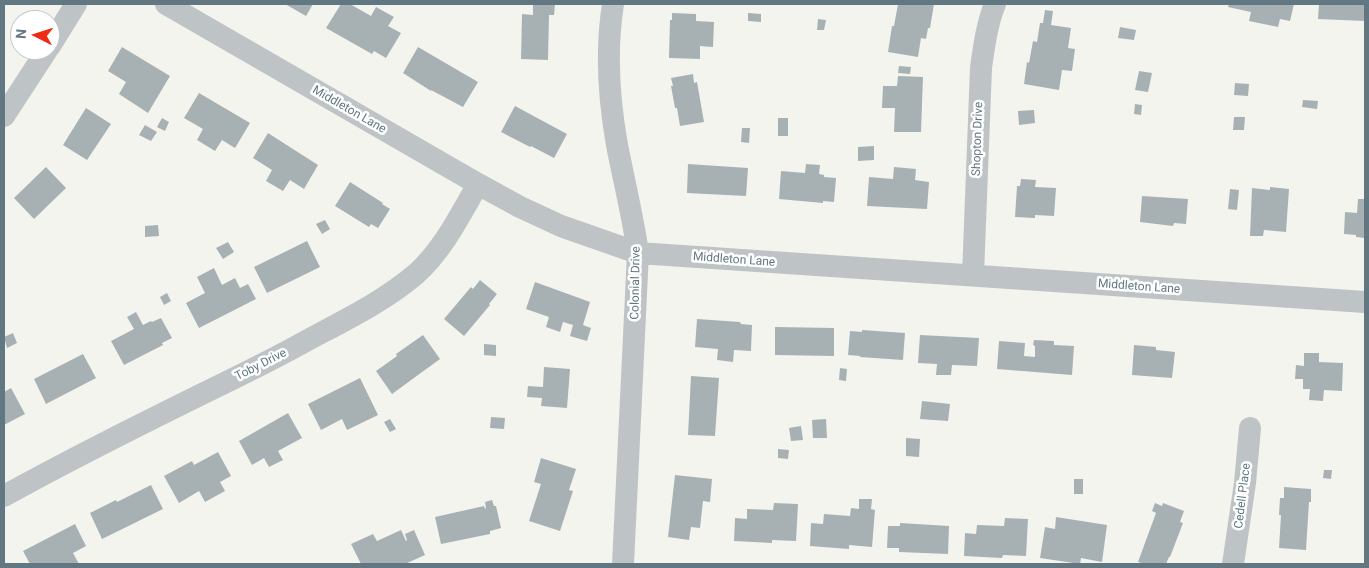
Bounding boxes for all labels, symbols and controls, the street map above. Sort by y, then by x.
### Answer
north arrow [10,10,60,60]
text: N [13,28,29,39]
street label: Middleton Lane [310,83,388,137]
street label: Shopton Drive [970,102,986,176]
street label: Colonial Drive [628,246,644,320]
street label: Middleton Lane [692,250,776,270]
street label: Middleton Lane [1097,277,1181,297]
street label: Toby Drive [233,346,289,384]
street label: Cedell Place [1232,462,1254,530]

